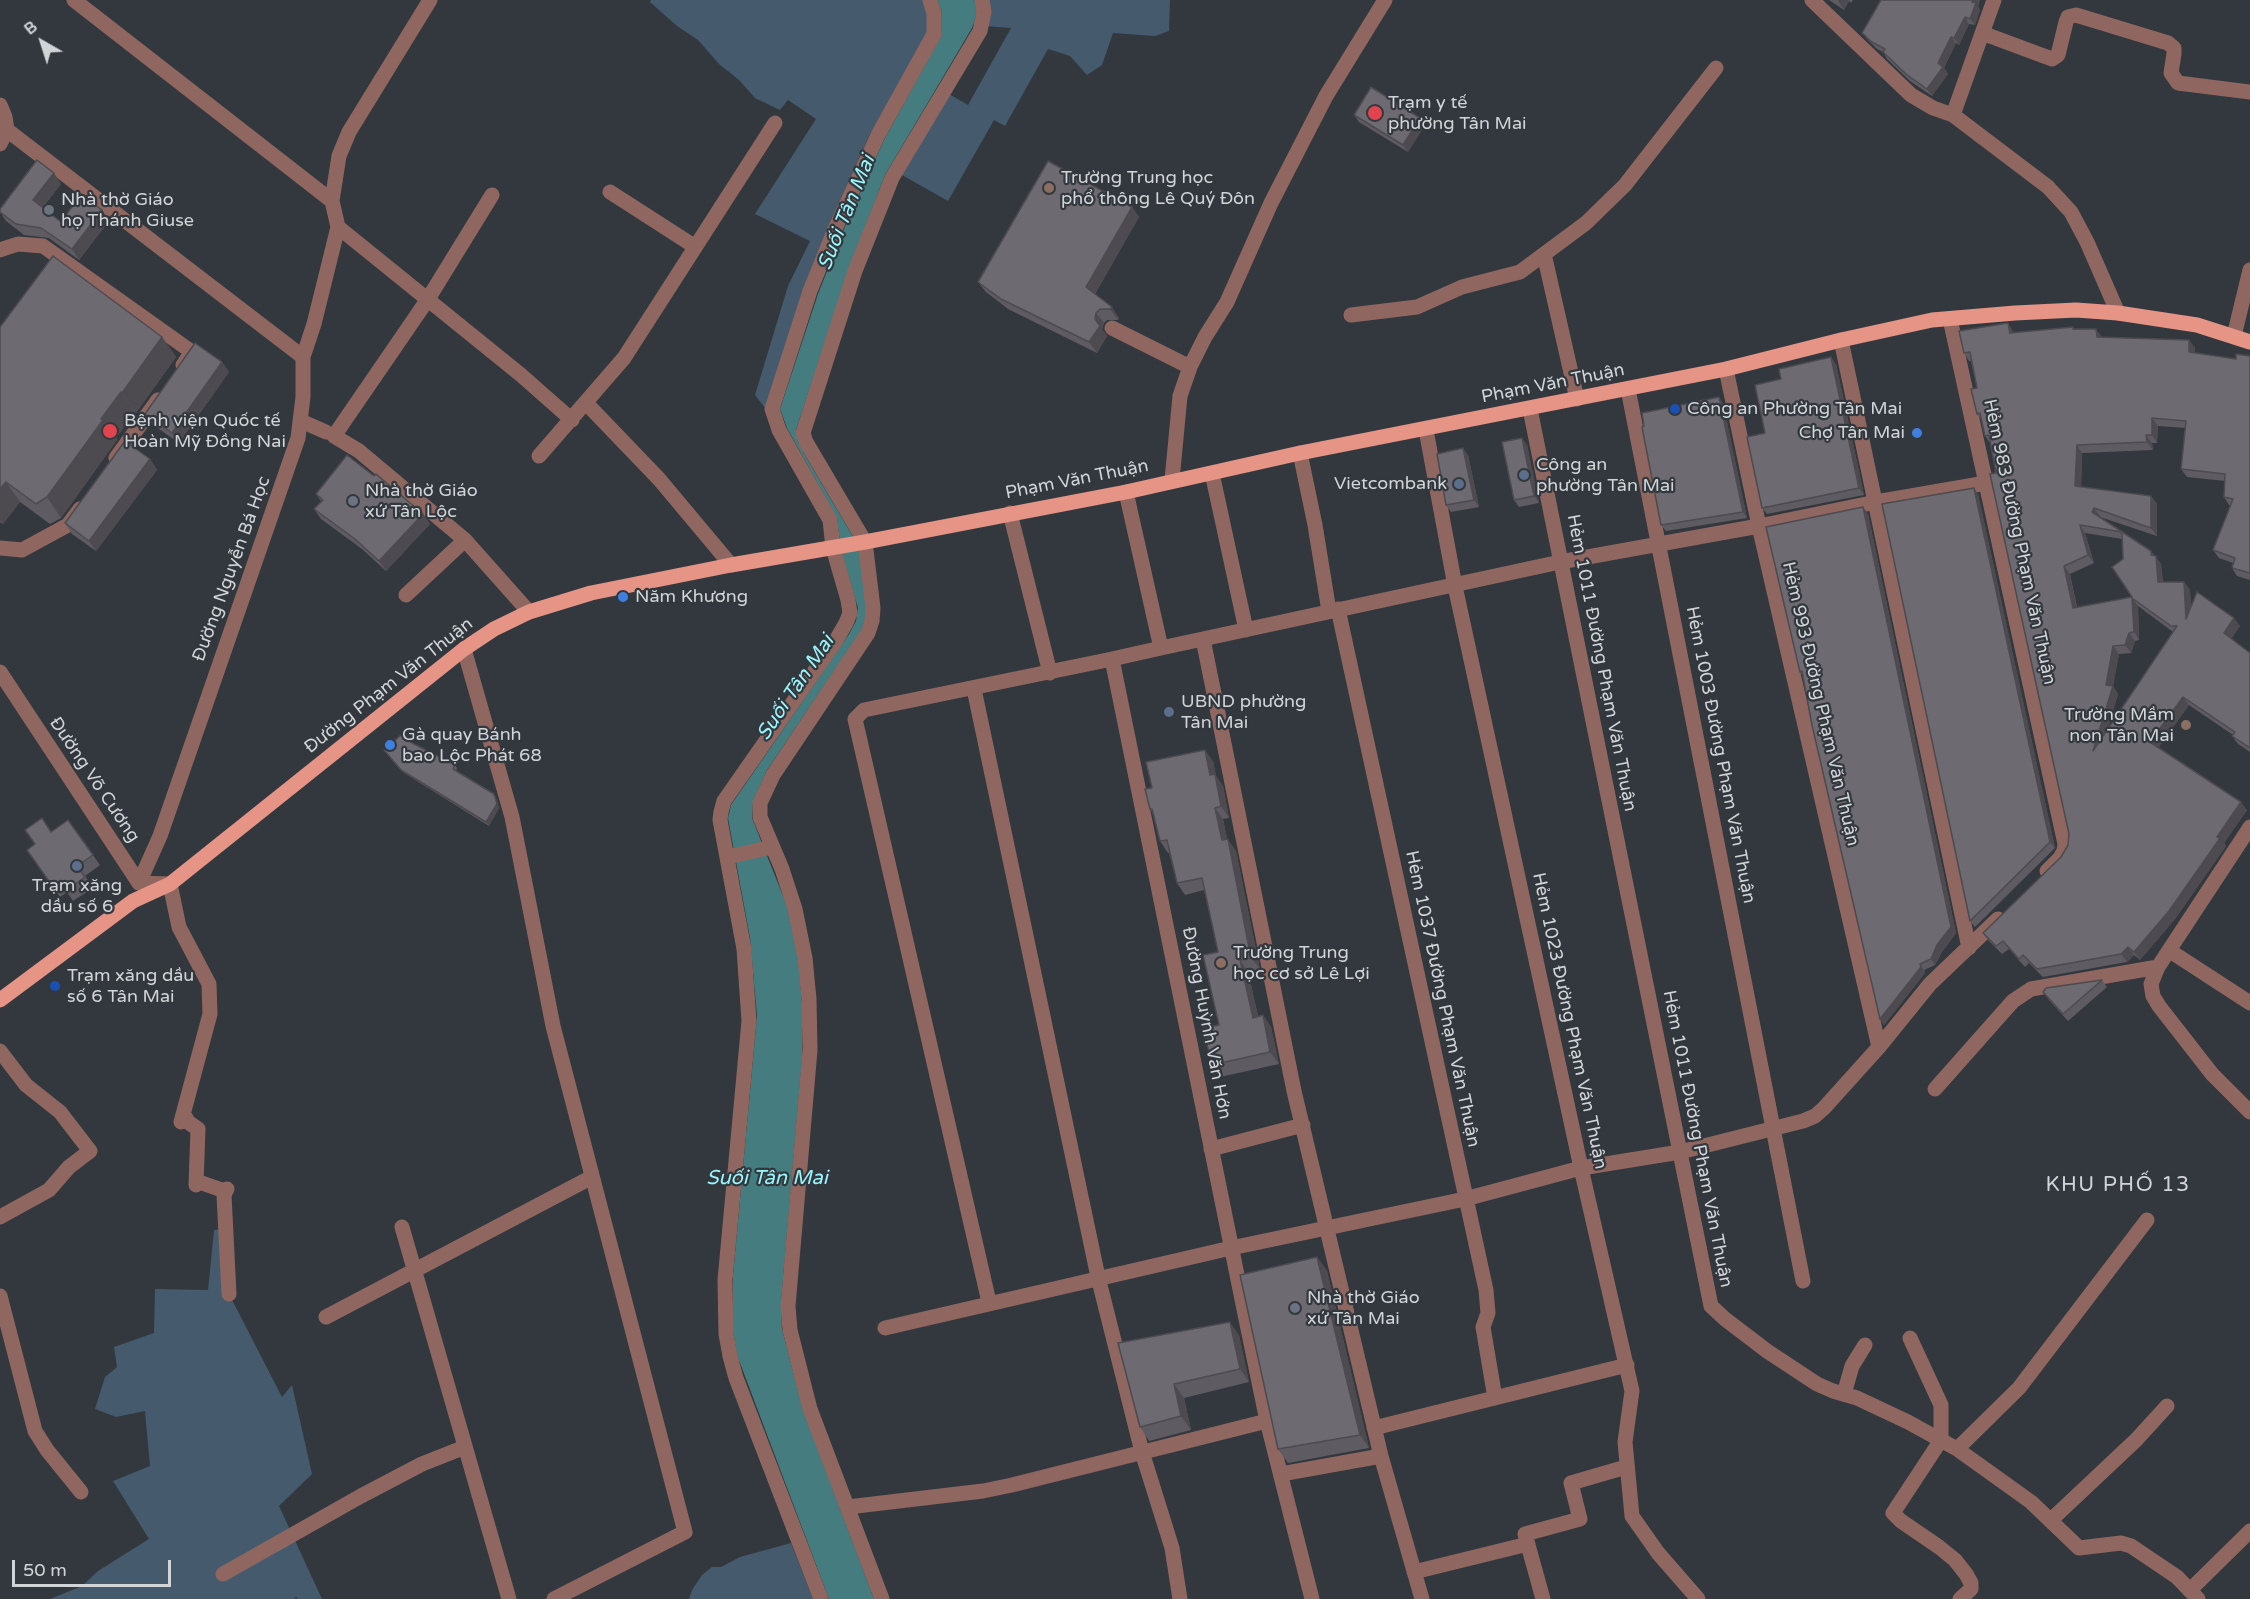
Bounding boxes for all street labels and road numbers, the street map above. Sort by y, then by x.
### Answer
street label: Phạm Văn Thuận [1480,360,1626,408]
street label: Hẻm 983 Đường Phạm Văn Thuận [1978,397,2060,687]
street label: Phạm Văn Thuận [1004,456,1150,504]
street label: Đường Nguyễn Bá Học [188,473,276,665]
street label: Hẻm 1011 Đường Phạm Văn Thuận [1562,512,1640,814]
street label: Hẻm 993 Đường Phạm Văn Thuận [1777,560,1863,848]
street label: Hẻm 1003 Đường Phạm Văn Thuận [1681,604,1759,906]
street label: Đường Phạm Văn Thuận [300,614,478,758]
street label: Đường Võ Cương [44,713,144,847]
street label: Hẻm 1037 Đường Phạm Văn Thuận [1400,849,1484,1149]
street label: Hẻm 1023 Đường Phạm Văn Thuận [1527,871,1611,1171]
street label: Đường Huỳnh Văn Hớn [1177,925,1235,1121]
street label: Hẻm 1011 Đường Phạm Văn Thuận [1658,988,1736,1290]

